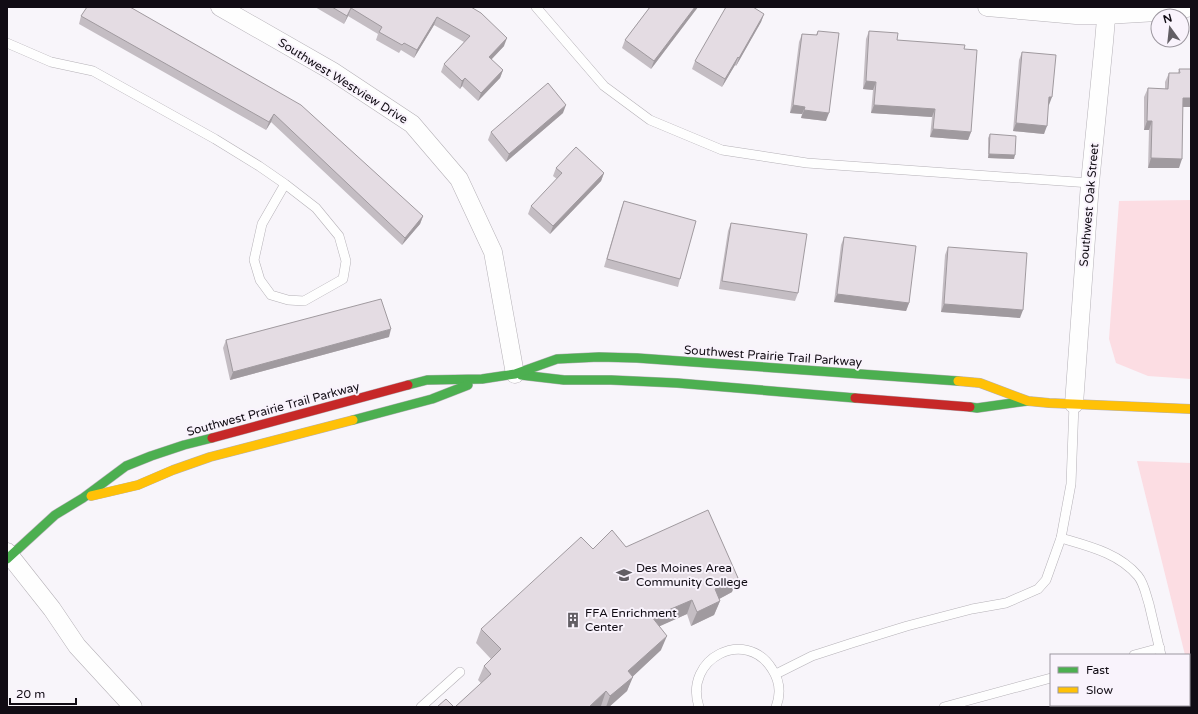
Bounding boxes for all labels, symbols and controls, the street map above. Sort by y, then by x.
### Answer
north arrow [1150,8,1190,48]
text: N [1162,11,1173,26]
street label: Southwest Westview Drive [276,35,411,127]
street label: Southwest Oak Street [1077,142,1101,267]
street label: Southwest Prairie Trail Parkway [684,343,863,369]
street label: Southwest Prairie Trail Parkway [185,379,361,439]
place label: Des Moines Area Community College [636,561,748,589]
school or university icon: Des Moines Area Community College [615,566,633,584]
place label: FFA Enrichment Center [585,606,677,634]
building icon: FFA Enrichment Center [564,611,582,629]
legend [1050,654,1190,706]
text: Fast [1086,663,1110,677]
scale bar [10,680,76,706]
text: Slow [1086,683,1113,697]
text: 20 m [16,687,45,701]

